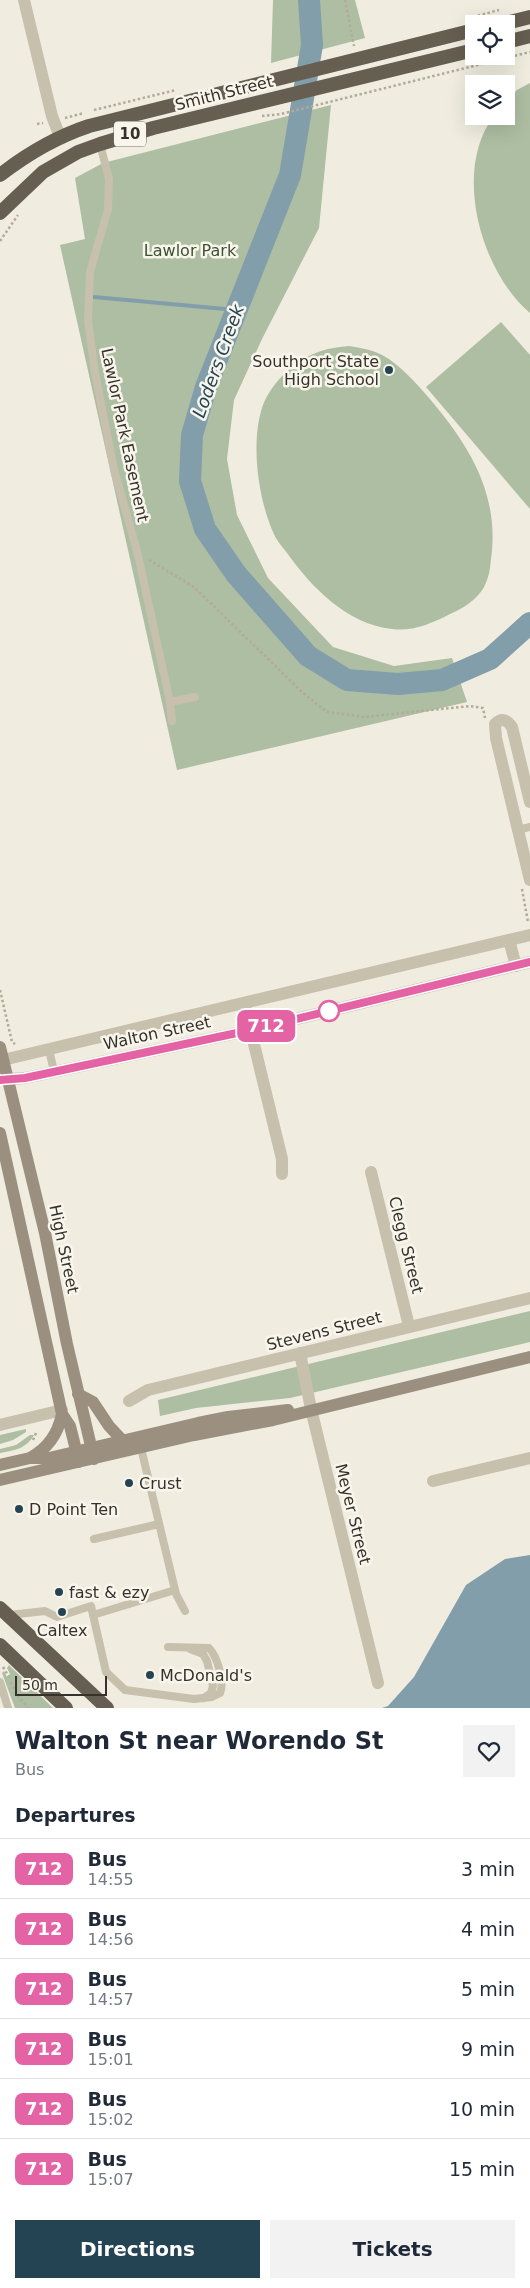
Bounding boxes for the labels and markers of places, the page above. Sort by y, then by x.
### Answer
place label: Southport State High School [252,352,379,389]
marker: Southport State High School [383,364,395,376]
unlabelled marker [318,1000,340,1022]
place label: Crust [139,1474,182,1493]
marker: Crust [123,1477,135,1489]
place label: D Point Ten [29,1500,118,1519]
marker: D Point Ten [13,1503,25,1515]
place label: fast & ezy [69,1583,149,1602]
marker: fast & ezy [53,1586,65,1598]
marker: Caltex [56,1606,68,1618]
place label: Caltex [37,1621,87,1640]
place label: McDonald's [160,1666,252,1685]
marker: McDonald's [144,1669,156,1681]

